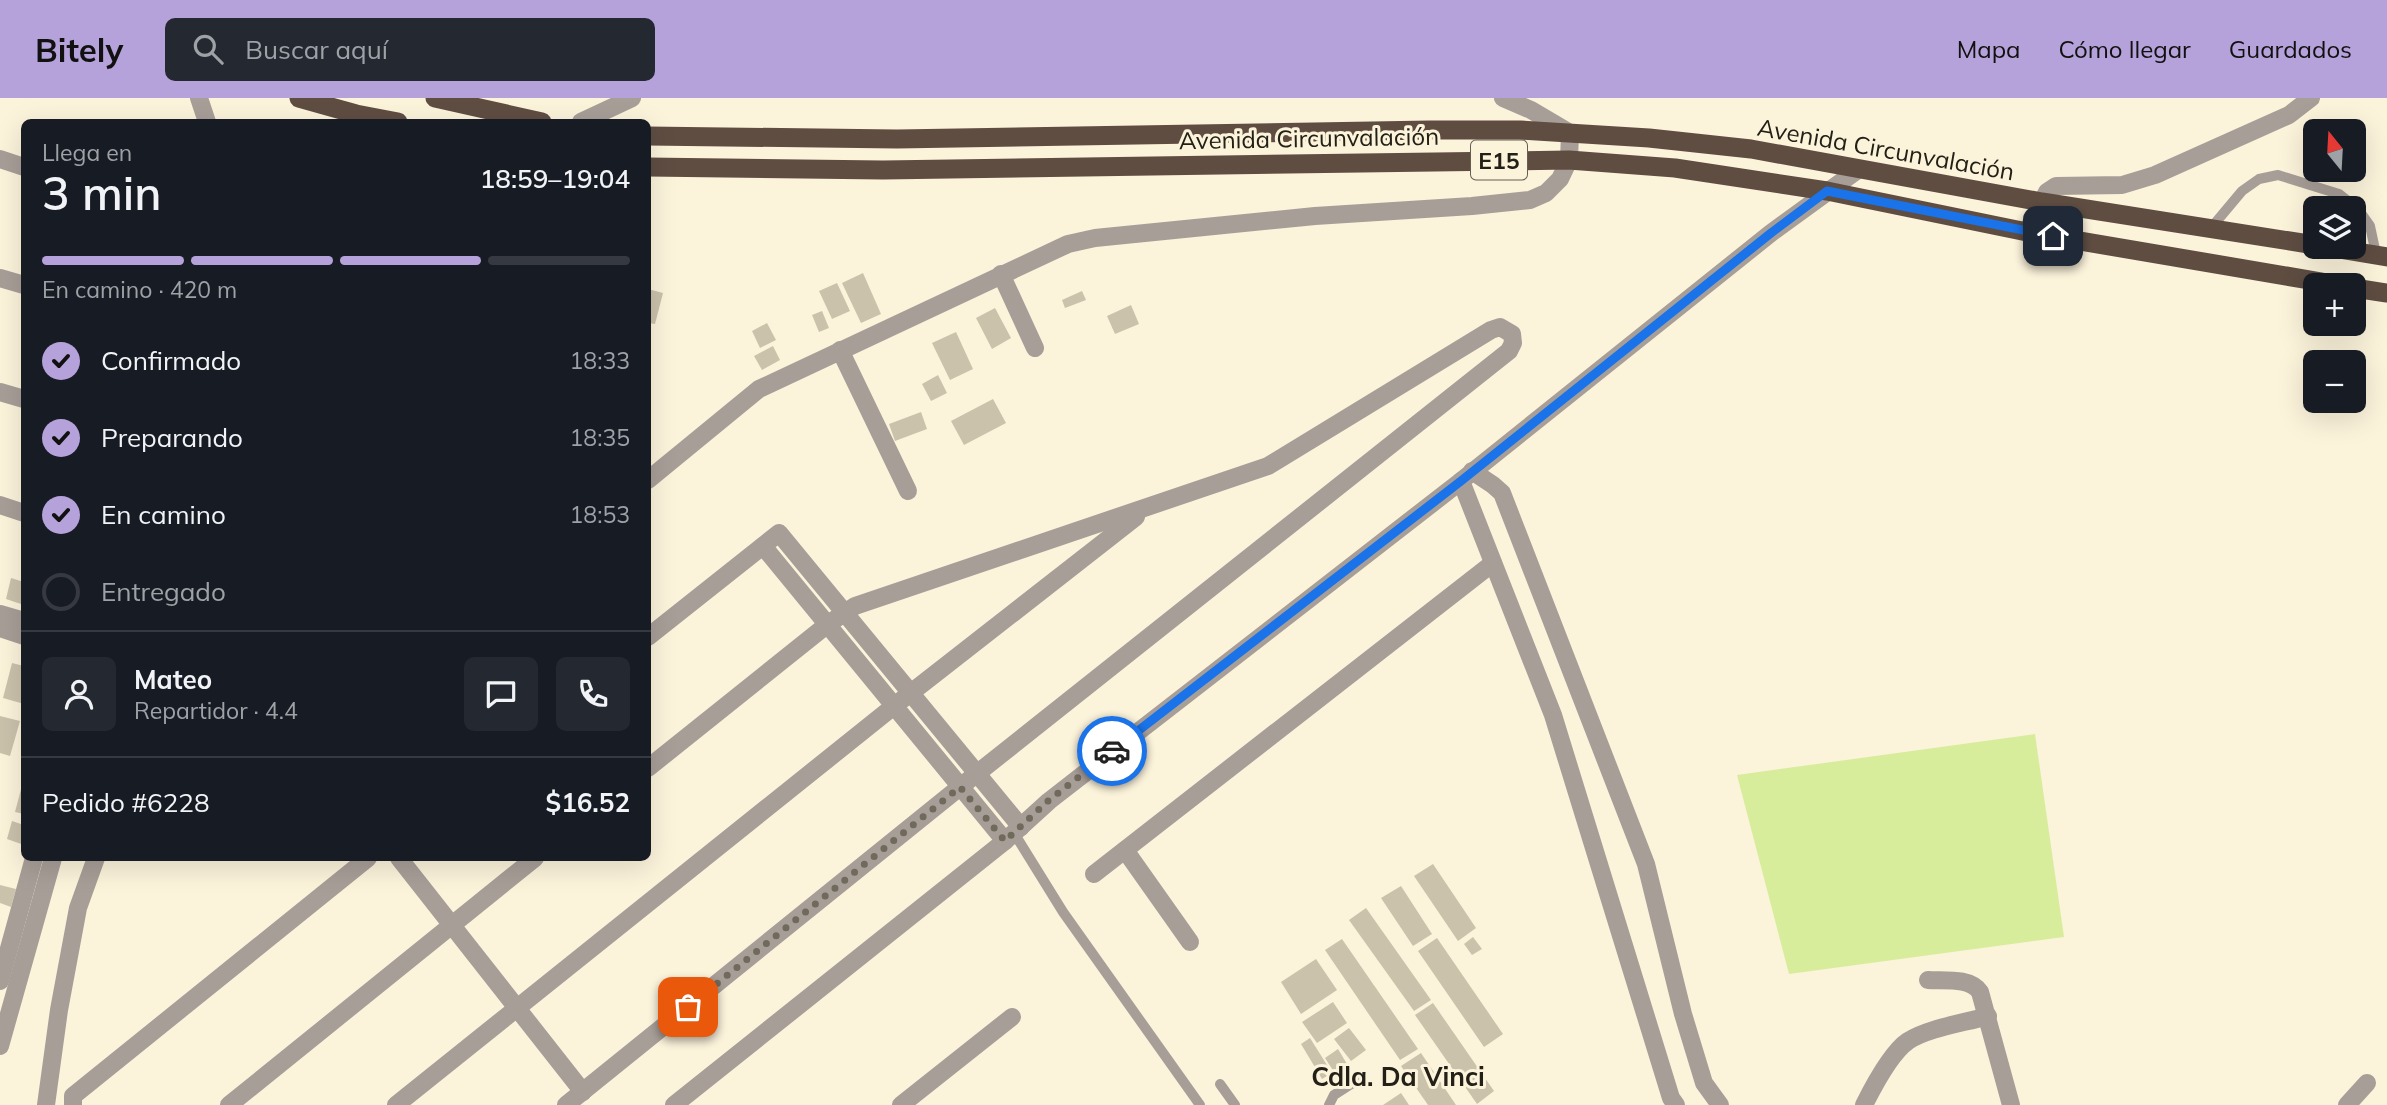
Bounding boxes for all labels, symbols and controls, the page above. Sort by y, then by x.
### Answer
search box [165,18,655,81]
text: Bitely [35,29,123,70]
icon: search [189,30,227,68]
text: Buscar aquí [245,33,388,66]
text: Mapa [1957,34,2020,64]
text: Cómo llegar [2058,34,2191,64]
text: Guardados [2229,34,2352,64]
street label: Avenida Circunvalación [1755,112,2017,186]
north arrow [2303,119,2366,182]
map controls [2303,119,2366,413]
street label: Avenida Circunvalación [1179,121,1439,155]
text: Llega en [42,138,132,167]
road number: E15 [1471,141,1527,180]
text: 18:59–19:04 [480,162,630,195]
text: 3 min [42,164,161,222]
button: layers [2303,196,2366,259]
pin [2023,206,2083,266]
icon: home [2034,217,2072,255]
button: + [2303,273,2366,336]
text: En camino · 420 m [42,275,237,304]
icon: check [42,342,80,380]
text: Confirmado [101,344,241,377]
text: 18:33 [570,346,630,375]
button: − [2303,350,2366,413]
icon: check [42,419,80,457]
text: Preparando [101,421,243,454]
text: 18:35 [570,423,630,452]
icon: check [42,496,80,534]
text: En camino [101,498,226,531]
text: 18:53 [570,500,630,529]
text: Entregado [101,575,226,608]
button: person [42,657,116,731]
button: chat [464,657,538,731]
button: phone [556,657,630,731]
text: Mateo [134,663,212,696]
text: Repartidor · 4.4 [134,696,298,725]
courier [1077,716,1147,786]
icon: car [1093,732,1131,770]
text: Pedido #6228 [42,786,210,819]
text: $16.52 [546,786,630,819]
pin [658,977,718,1037]
icon: bag [669,988,707,1026]
district label: Cdla. Da Vinci [1311,1060,1485,1093]

